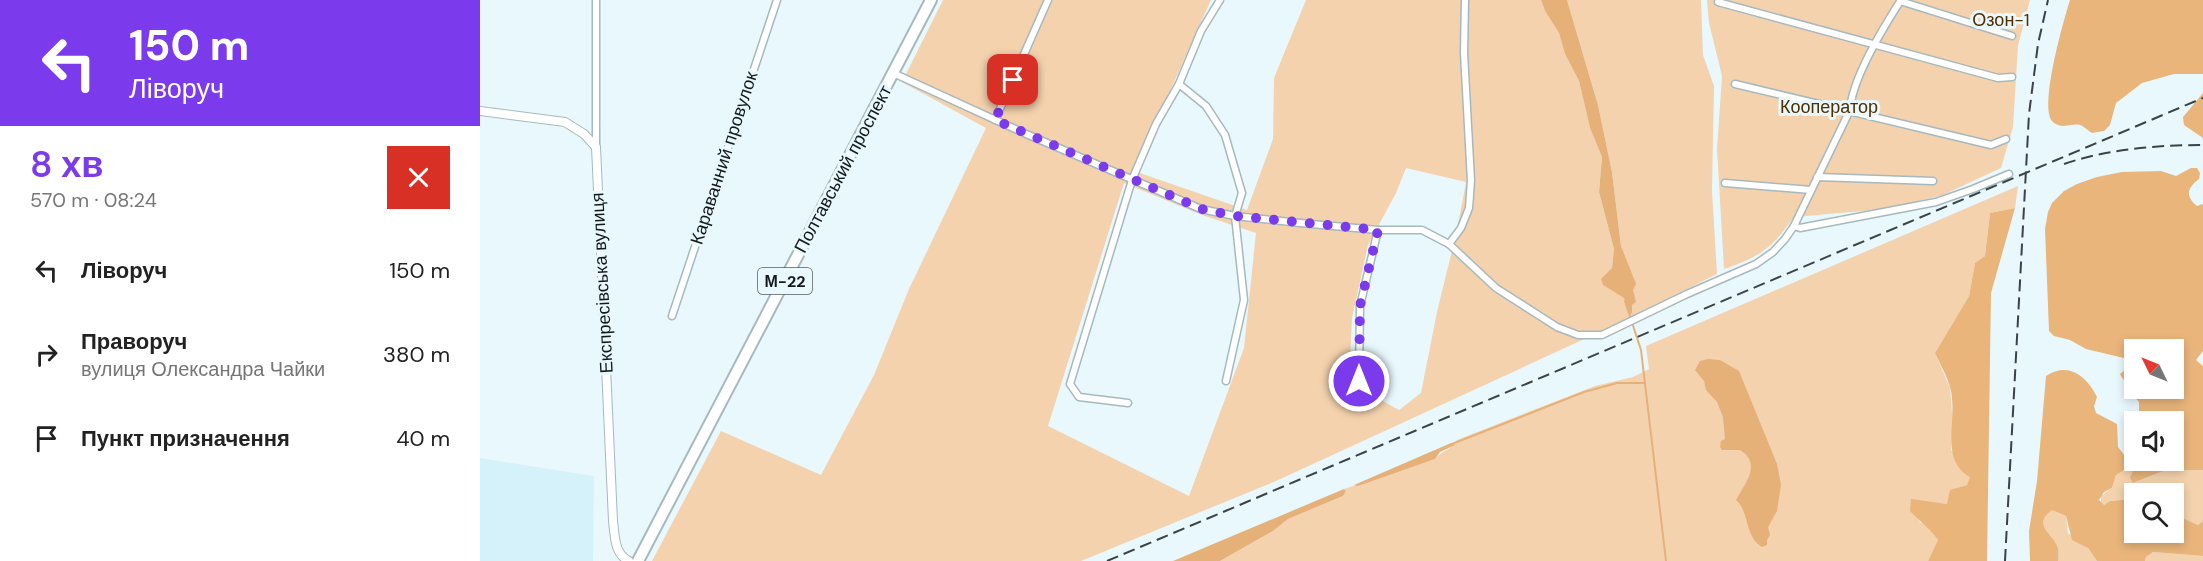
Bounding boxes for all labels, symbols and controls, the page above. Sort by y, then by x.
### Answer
park label: Озон-1 [1972,8,2030,32]
text: 150 m [129,18,249,73]
icon: left [30,24,108,102]
pin [987,54,1038,105]
icon: arrive [996,63,1029,96]
street label: Караванний провулок [685,68,763,248]
text: Ліворуч [129,71,224,106]
street label: Полтавський проспект [789,81,897,257]
park label: Кооператор [1780,95,1878,119]
text: 8 хв [30,141,103,188]
button: close [387,146,450,209]
text: 570 m · 08:24 [30,187,157,213]
street label: Експресівська вулиця [585,192,619,374]
icon: left [30,254,63,287]
text: Ліворуч [81,256,167,285]
text: 150 m [389,256,450,285]
road number: М-22 [758,268,812,294]
text: Праворуч [81,327,187,356]
icon: right [30,338,63,371]
north arrow [2124,339,2184,399]
map controls [2124,339,2184,543]
text: 380 m [383,340,450,369]
position arrow [1327,349,1391,413]
text: вулиця Олександра Чайки [81,356,325,382]
button: sound [2124,411,2184,471]
icon: arrive [30,422,63,455]
text: Пункт призначення [81,424,290,453]
text: 40 m [396,424,450,453]
button: search [2124,483,2184,543]

